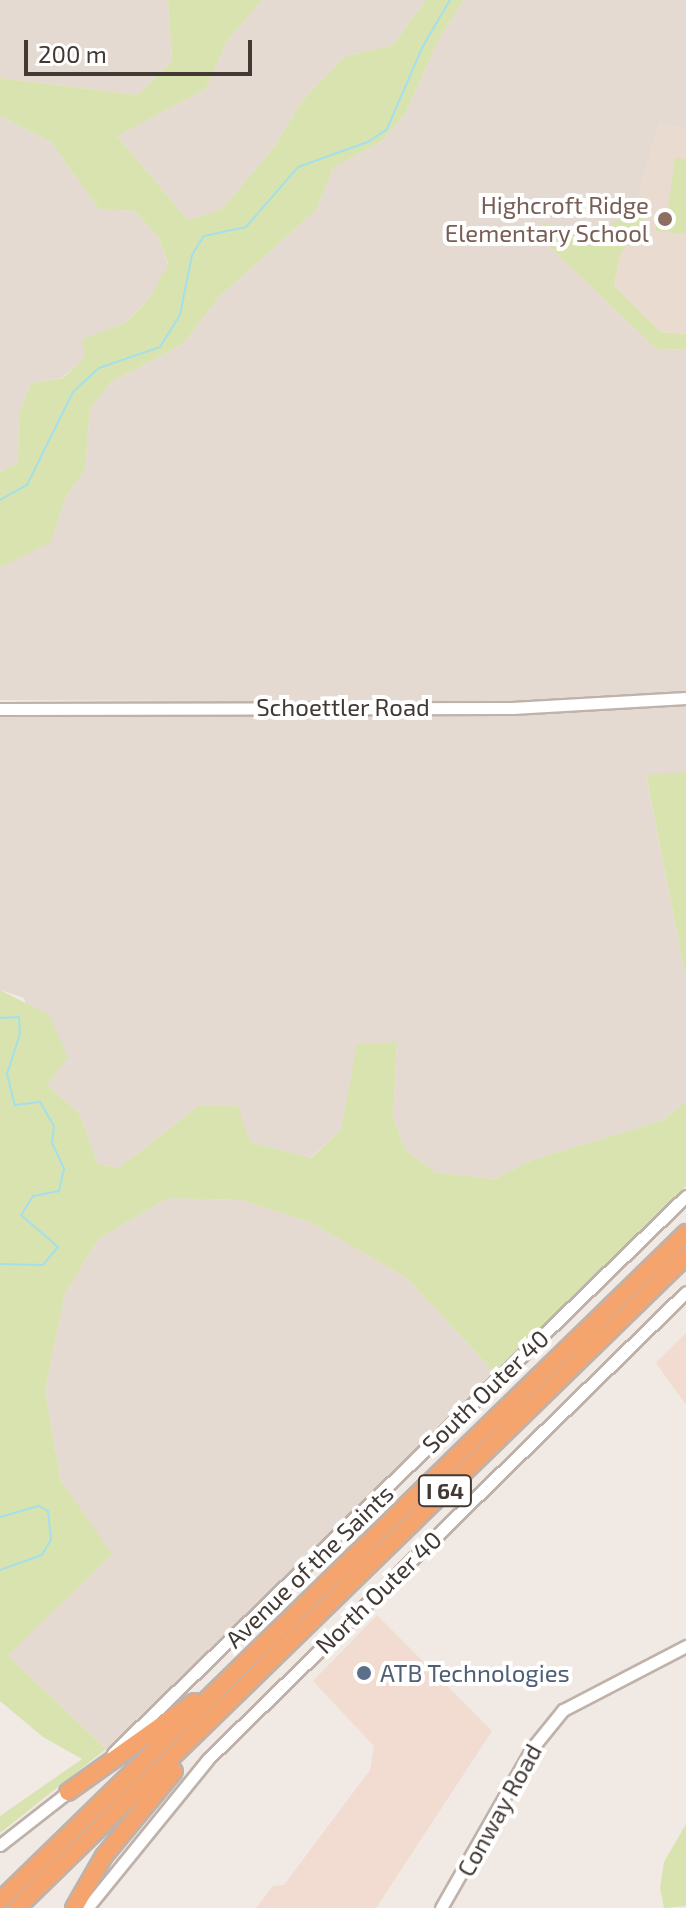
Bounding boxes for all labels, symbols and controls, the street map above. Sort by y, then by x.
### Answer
scale bar [28,24,256,74]
text: 200 m [38,39,107,68]
place label: Highcroft Ridge Elementary School [444,191,649,247]
marker: Highcroft Ridge Elementary School [656,210,674,228]
street label: Schoettler Road [256,693,430,721]
street label: South Outer 40 [416,1323,554,1459]
road number: I 64 [417,1473,473,1509]
street label: Avenue of the Saints [219,1478,399,1654]
street label: North Outer 40 [309,1524,447,1660]
place label: ATB Technologies [380,1659,570,1687]
marker: ATB Technologies [355,1664,373,1682]
street label: Conway Road [451,1739,547,1881]

